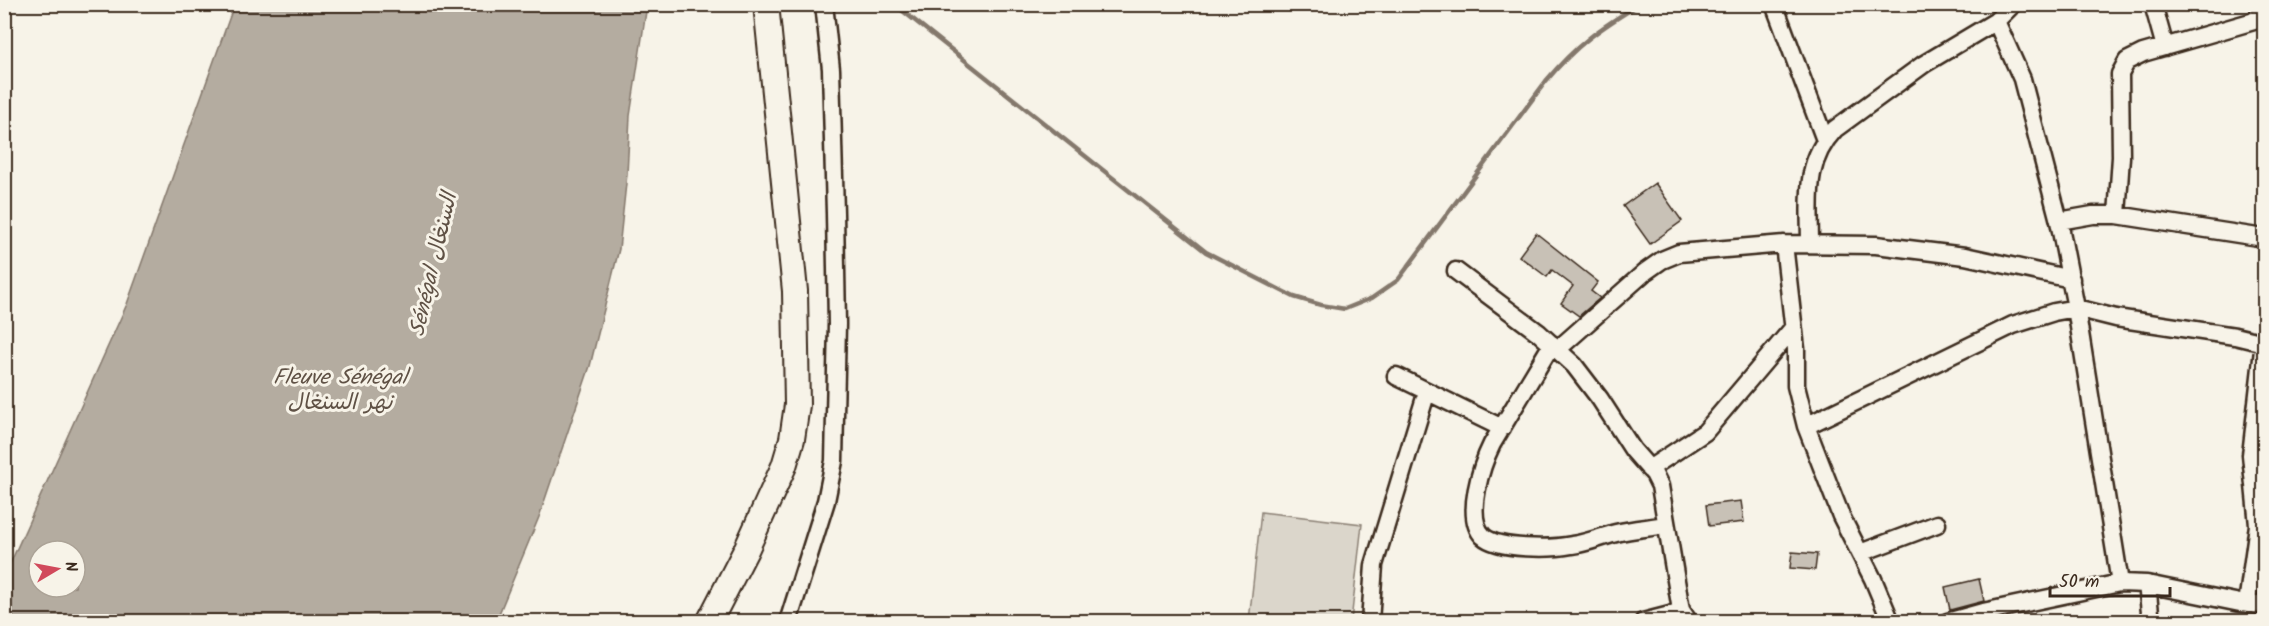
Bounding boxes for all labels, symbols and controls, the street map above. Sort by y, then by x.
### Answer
water label: Sénégal السنغال [401,187,469,340]
water label: Fleuve Sénégal نهر السنغال [273,361,412,421]
north arrow [27,539,87,599]
text: N [57,560,83,574]
scale bar [2050,560,2170,598]
text: 50 m [2059,568,2099,597]

